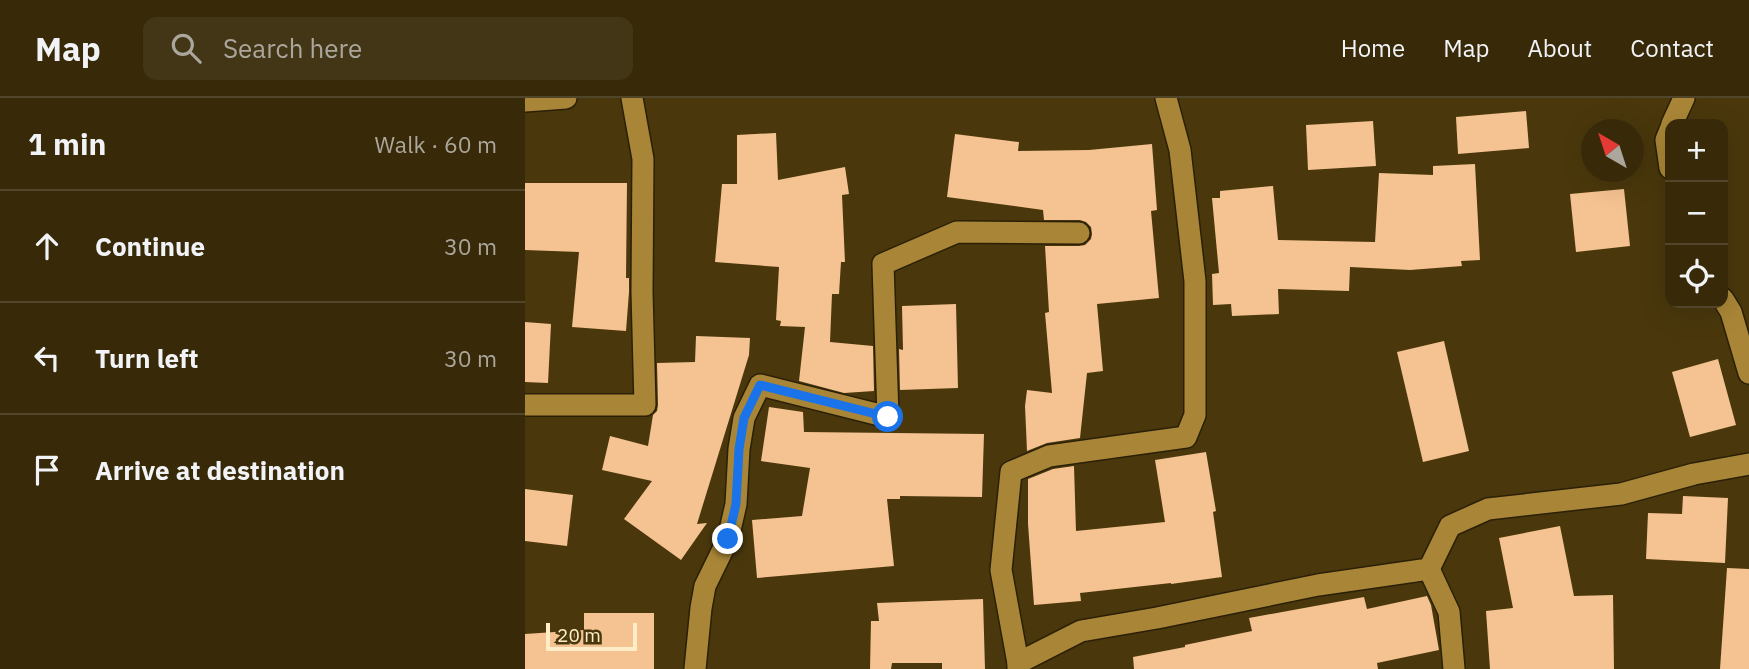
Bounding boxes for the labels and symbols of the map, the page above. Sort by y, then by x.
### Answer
north arrow [1581,119,1644,182]
route start [872,401,903,432]
route end [712,523,743,554]
scale bar [546,620,637,652]

